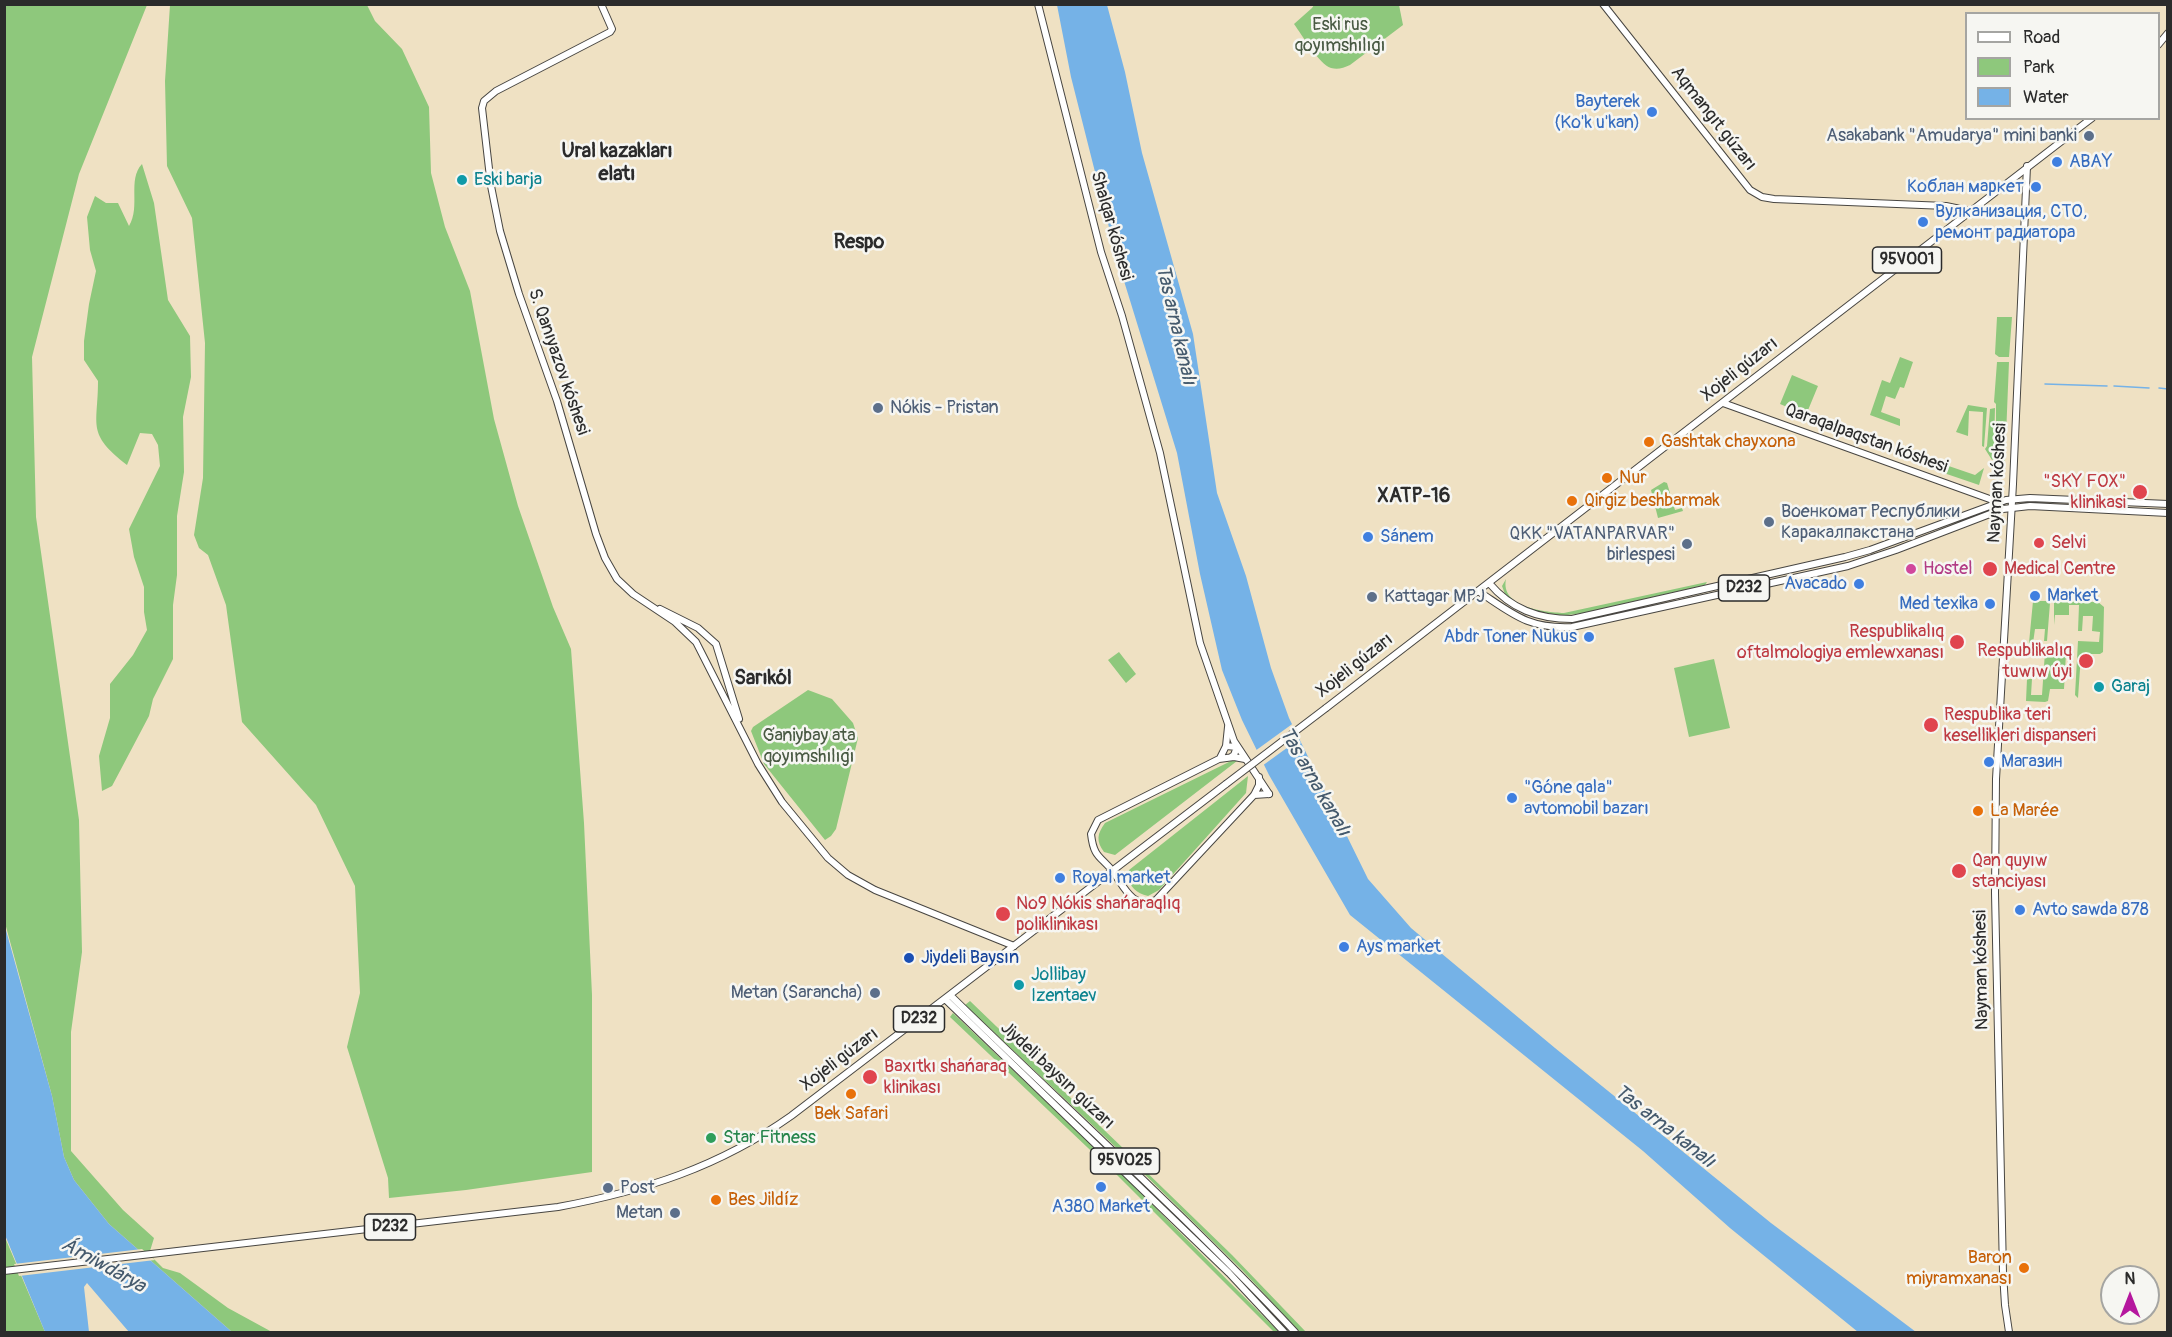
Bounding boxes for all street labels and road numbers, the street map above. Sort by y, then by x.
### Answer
street label: Aqmangıt gúzarı [1666,62,1760,176]
street label: Shalqar kóshesi [1085,169,1137,283]
road number: 95V001 [1872,247,1942,273]
street label: S. Qanıyazov kóshesi [523,286,593,438]
street label: Xojeli gúzarı [1697,333,1783,407]
street label: Qaraqalpaqstan kóshesi [1782,399,1950,479]
street label: Nayman kóshesi [1984,422,2012,544]
road number: D232 [1718,575,1770,601]
street label: Xojeli gúzarı [1312,629,1398,703]
street label: Nayman kóshesi [1970,910,1994,1030]
road number: D232 [894,1006,944,1032]
street label: Jiydeli baysın gúzarı [995,1018,1119,1134]
street label: Xojeli gúzarı [797,1024,883,1096]
road number: 95V025 [1090,1148,1160,1174]
road number: D232 [364,1214,416,1240]

